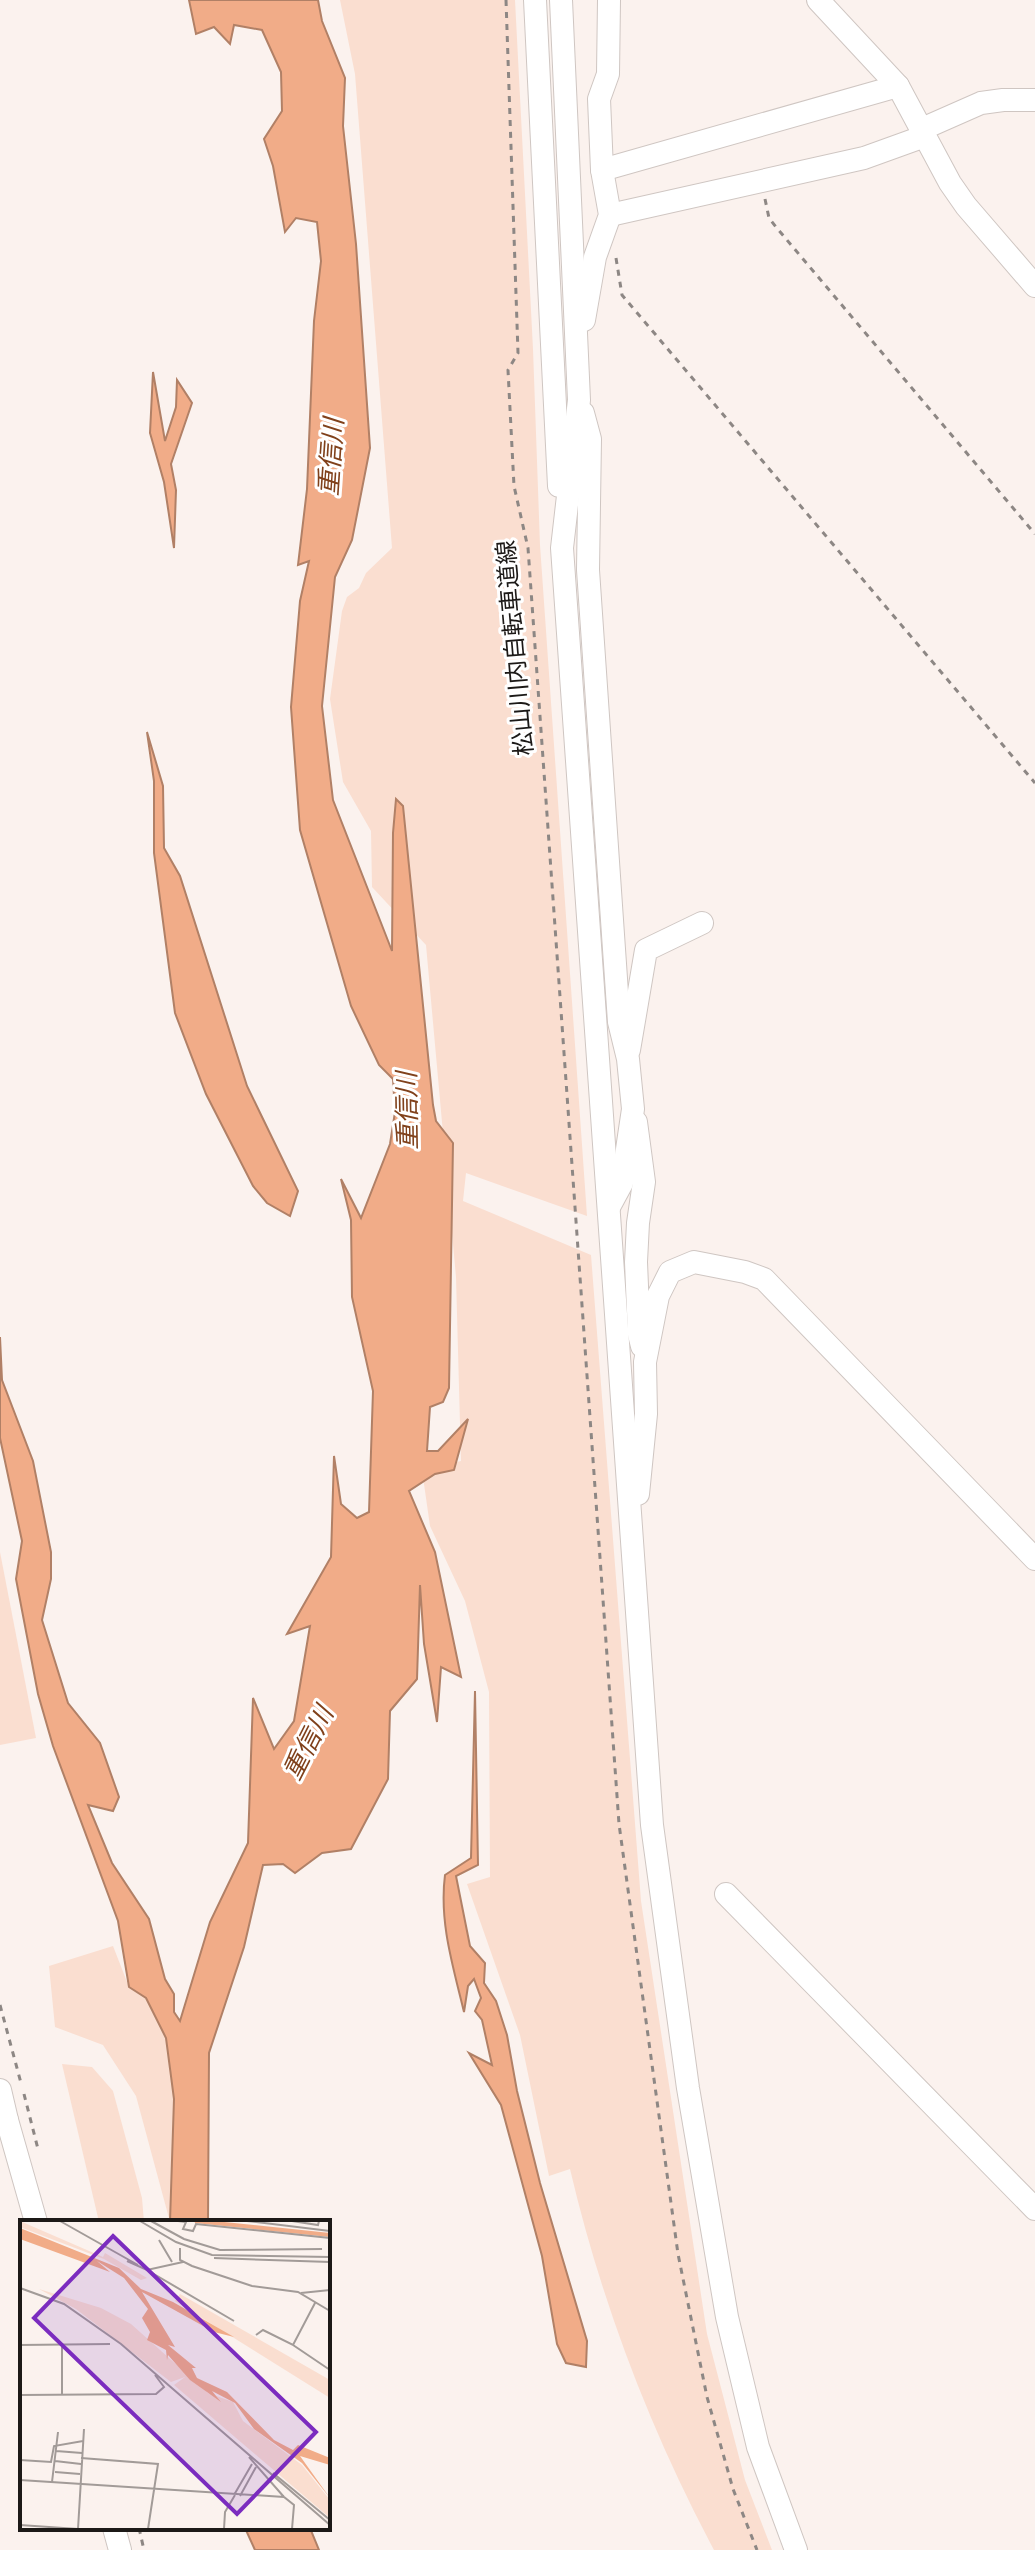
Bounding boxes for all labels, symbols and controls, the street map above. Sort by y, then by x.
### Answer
water label: 重信川 [313,414,350,497]
street label: 松山川内自転車道線 [492,539,539,757]
water label: 重信川 [391,1069,424,1150]
water label: 重信川 [277,1699,341,1785]
inset map [20,2220,330,2530]

